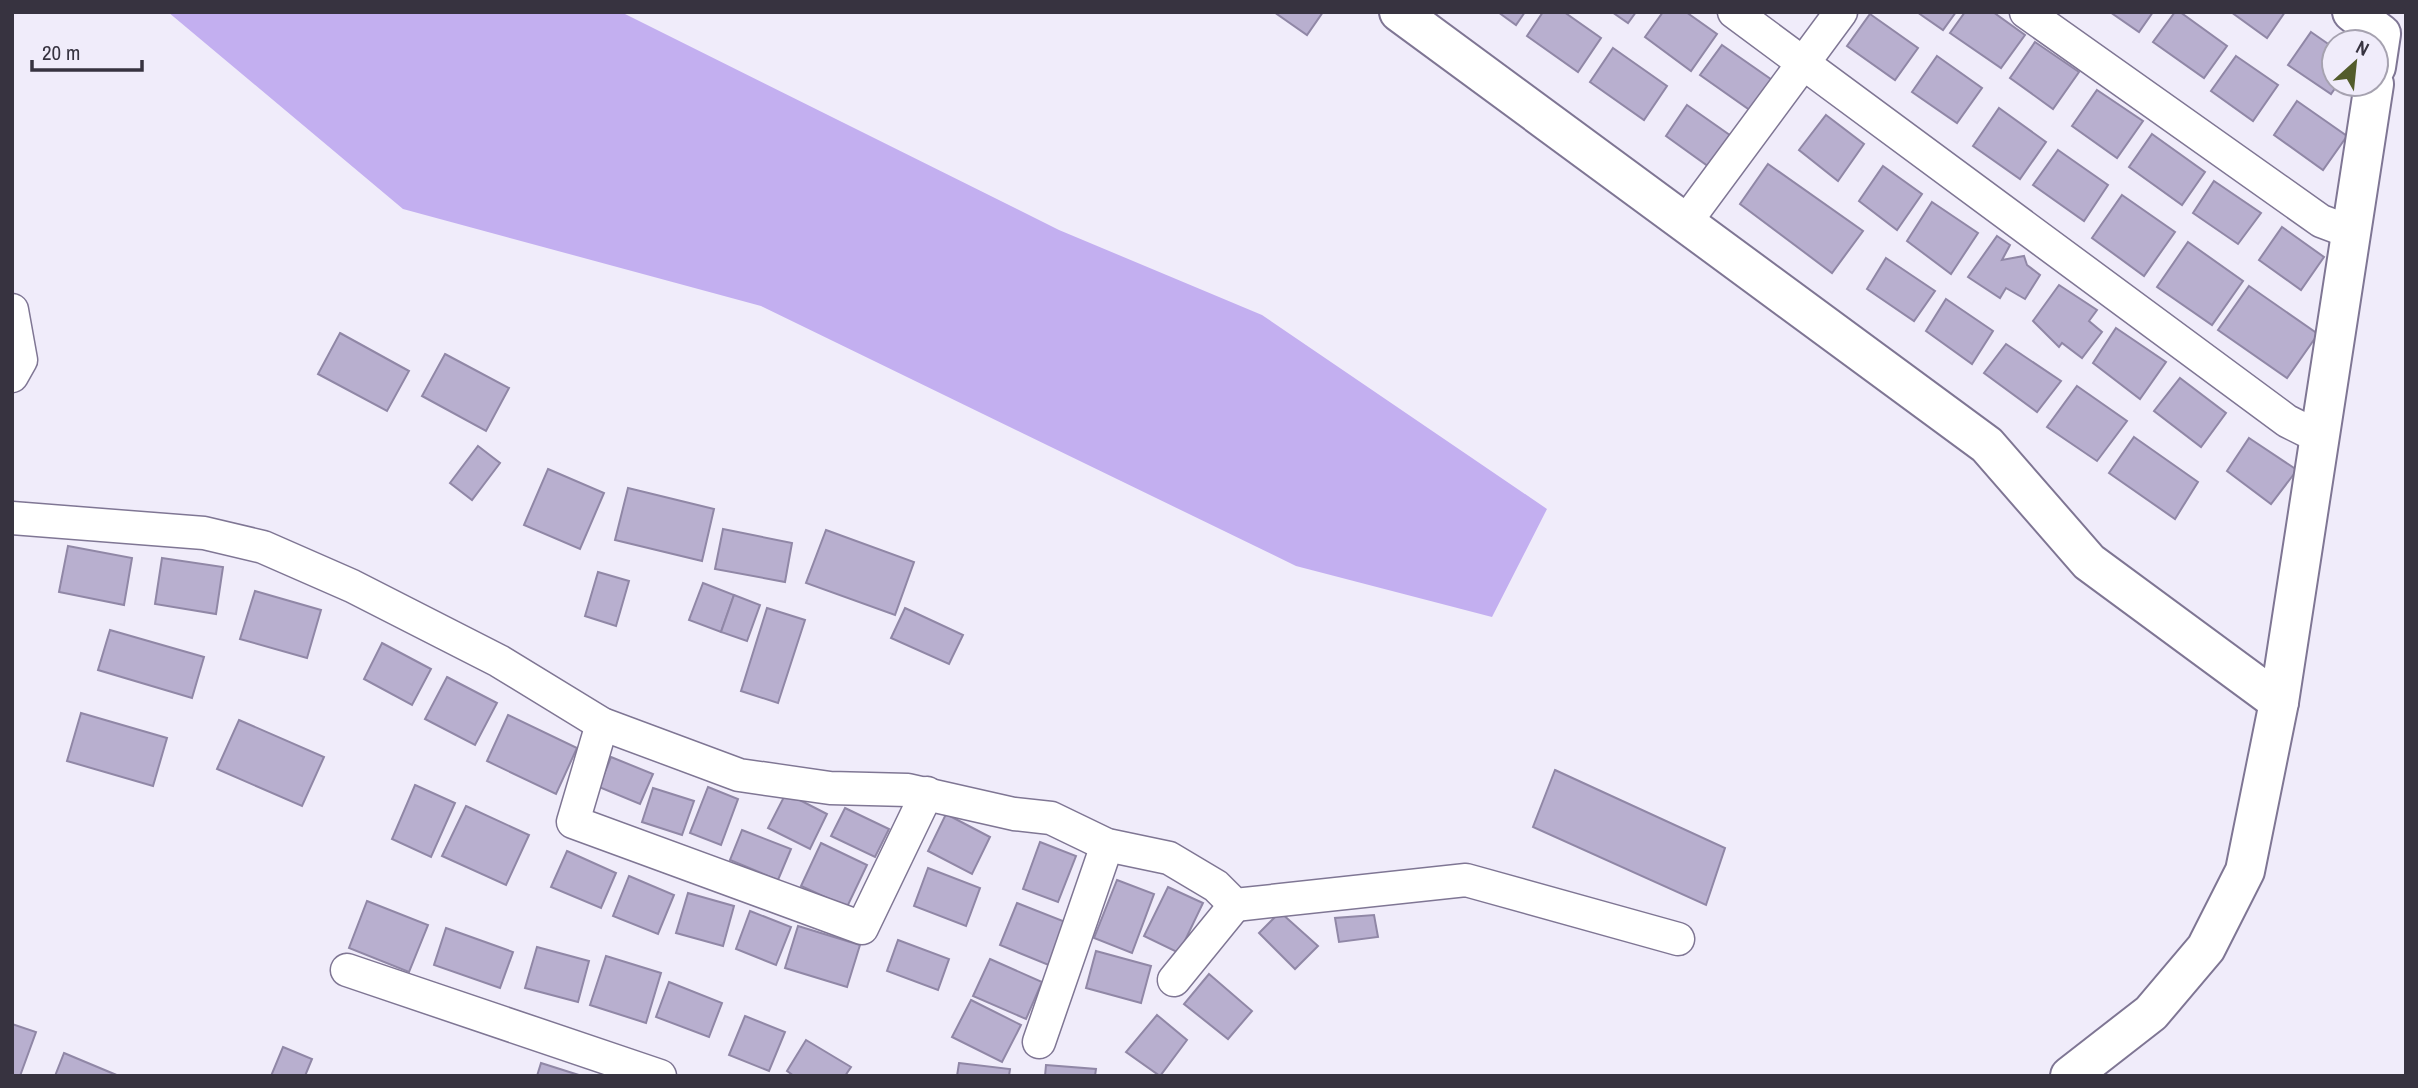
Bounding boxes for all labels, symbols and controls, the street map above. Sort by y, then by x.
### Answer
scale bar [32,28,142,72]
north arrow [2320,28,2390,98]
text: N [2352,34,2374,62]
text: 20 m [42,38,80,67]

